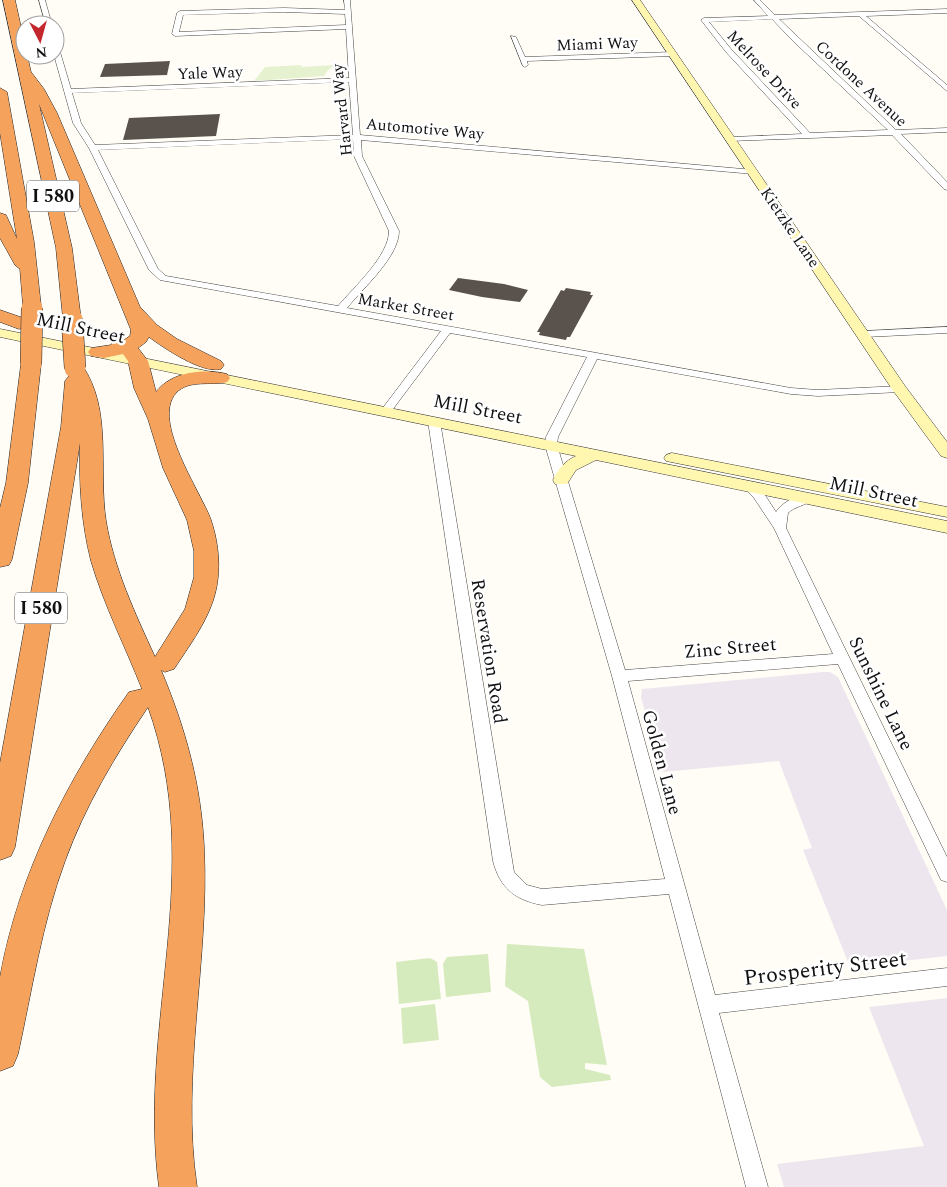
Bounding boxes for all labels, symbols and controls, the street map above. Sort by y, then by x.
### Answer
north arrow [15,15,65,65]
street label: Melrose Drive [721,25,807,115]
street label: Miami Way [556,31,640,57]
street label: Cordone Avenue [810,35,913,133]
text: N [35,41,48,63]
street label: Yale Way [177,60,244,86]
street label: Harvard Way [325,61,359,157]
street label: Automotive Way [365,112,486,146]
road number: I 580 [27,180,79,212]
street label: Kietzke Lane [754,182,826,273]
street label: Market Street [356,287,456,327]
street label: Mill Street [34,305,128,352]
street label: Mill Street [431,387,525,432]
street label: Mill Street [827,469,921,516]
street label: Reservation Road [463,577,514,726]
road number: I 580 [15,592,67,624]
street label: Zinc Street [683,630,778,667]
street label: Sunshine Lane [841,632,921,756]
street label: Golden Lane [634,707,689,818]
street label: Prosperity Street [742,942,909,995]

